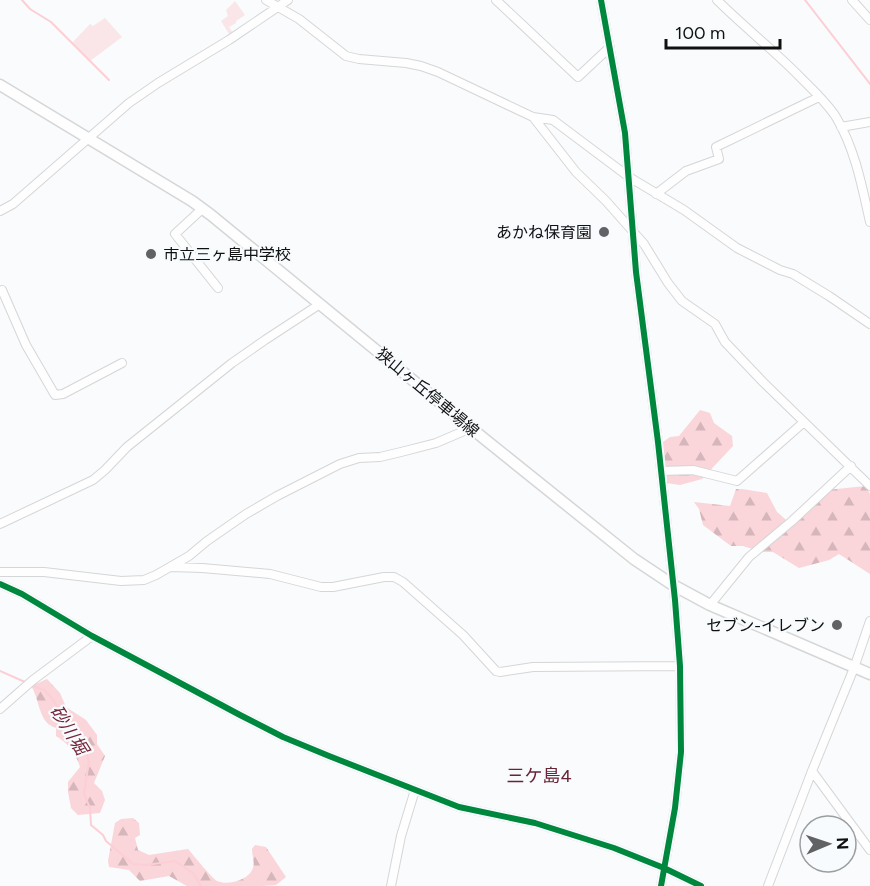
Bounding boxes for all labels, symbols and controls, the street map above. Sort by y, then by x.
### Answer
scale bar [666,12,780,50]
text: 100 m [675,22,725,44]
place label: あかね保育園 [496,223,592,242]
marker: あかね保育園 [597,225,611,239]
place label: 市立三ヶ島中学校 [163,245,291,264]
marker: 市立三ヶ島中学校 [144,247,158,261]
street label: 狭山ヶ丘停車場線 [373,344,483,441]
place label: セブン-イレブン [706,616,825,635]
marker: セブン-イレブン [830,618,844,632]
water label: 砂川堀 [45,701,94,761]
district label: 三ケ島4 [506,765,572,787]
north arrow [798,814,858,874]
text: N [833,837,852,850]

